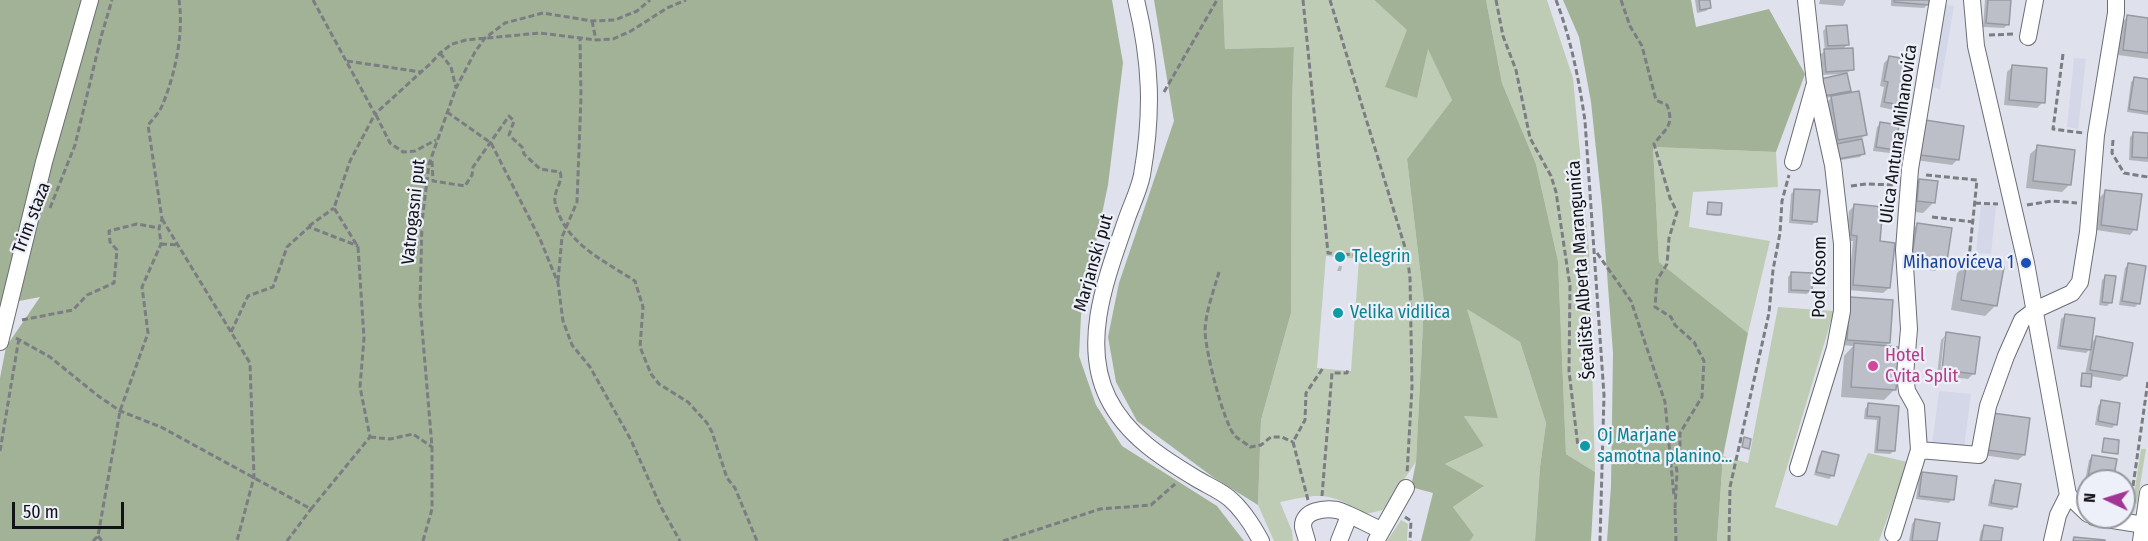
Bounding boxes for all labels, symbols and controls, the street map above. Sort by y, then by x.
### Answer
street label: Ulica Antuna Mihanovića [1876,43,1922,225]
street label: Vatrogasni put [398,158,430,266]
street label: Šetalište Alberta Marangunića [1564,160,1600,380]
street label: Trim staza [9,179,55,257]
street label: Marjanski put [1070,212,1118,314]
street label: Pod Kosom [1808,236,1832,318]
place label: Telegrin [1352,246,1411,268]
marker: Telegrin [1333,250,1347,264]
place label: Mihanovićeva 1 [1903,252,2014,274]
marker: Mihanovićeva 1 [2019,256,2033,270]
place label: Velika vidilica [1350,302,1450,324]
marker: Velika vidilica [1331,306,1345,320]
place label: Hotel Cvita Split [1885,345,1958,388]
marker: Hotel Cvita Split [1866,359,1880,373]
place label: Oj Marjane samotna planino... [1597,425,1732,468]
marker: Oj Marjane samotna planino... [1578,439,1592,453]
north arrow [2076,469,2136,529]
scale bar [15,490,128,528]
text: N [2080,492,2099,503]
text: 50 m [23,501,59,523]

